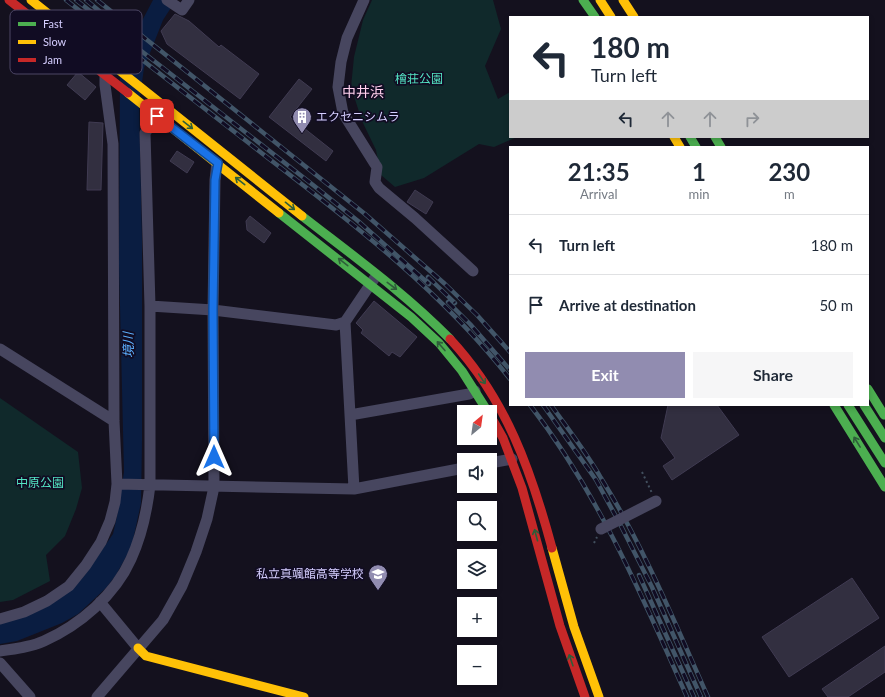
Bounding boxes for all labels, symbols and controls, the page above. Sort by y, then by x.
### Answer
legend [10,10,142,74]
text: Fast [43,17,63,30]
text: 180 m [591,30,670,64]
icon: left [525,32,577,84]
text: Slow [43,35,67,48]
text: Jam [43,53,62,66]
text: Turn left [591,64,657,86]
park label: 檜荘公園 [395,71,443,86]
district label: 中井浜 [342,83,384,100]
pin [140,99,174,133]
icon: arrive [146,105,168,127]
building icon: エクセニシムラ [291,106,313,134]
icon: left [615,108,637,130]
icon: ahead [657,108,679,130]
icon: ahead [699,108,721,130]
icon: right [741,108,763,130]
place label: エクセニシムラ [316,109,399,124]
one-way arrow [182,121,193,129]
text: 21:35 [568,157,630,186]
text: 1 [692,157,706,186]
text: 230 [768,157,810,186]
one-way arrow [235,177,246,186]
text: Arrival [580,186,617,202]
text: min [689,186,710,202]
text: m [784,186,795,202]
one-way arrow [284,201,295,210]
icon: left [525,234,547,256]
text: Turn left [559,236,615,254]
text: 180 m [811,236,853,254]
one-way arrow [337,258,348,266]
one-way arrow [386,282,397,291]
icon: arrive [525,294,547,316]
text: Arrive at destination [559,296,696,314]
text: 50 m [819,296,853,314]
water label: 境川 [120,330,136,358]
one-way arrow [437,341,446,352]
button: Exit [525,352,685,398]
button: Share [693,352,853,398]
one-way arrow [478,373,486,384]
north arrow [457,405,497,445]
map controls [457,405,497,685]
position arrow [193,436,235,478]
one-way arrow [853,437,861,448]
button: sound [457,453,497,493]
park label: 中原公園 [16,475,64,490]
button: search [457,501,497,541]
one-way arrow [531,529,539,542]
button: layers [457,549,497,589]
school or university icon: 私立真颯館高等学校 [367,563,389,591]
place label: 私立真颯館高等学校 [256,566,364,581]
button: + [457,597,497,637]
button: − [457,645,497,685]
one-way arrow [567,655,575,667]

